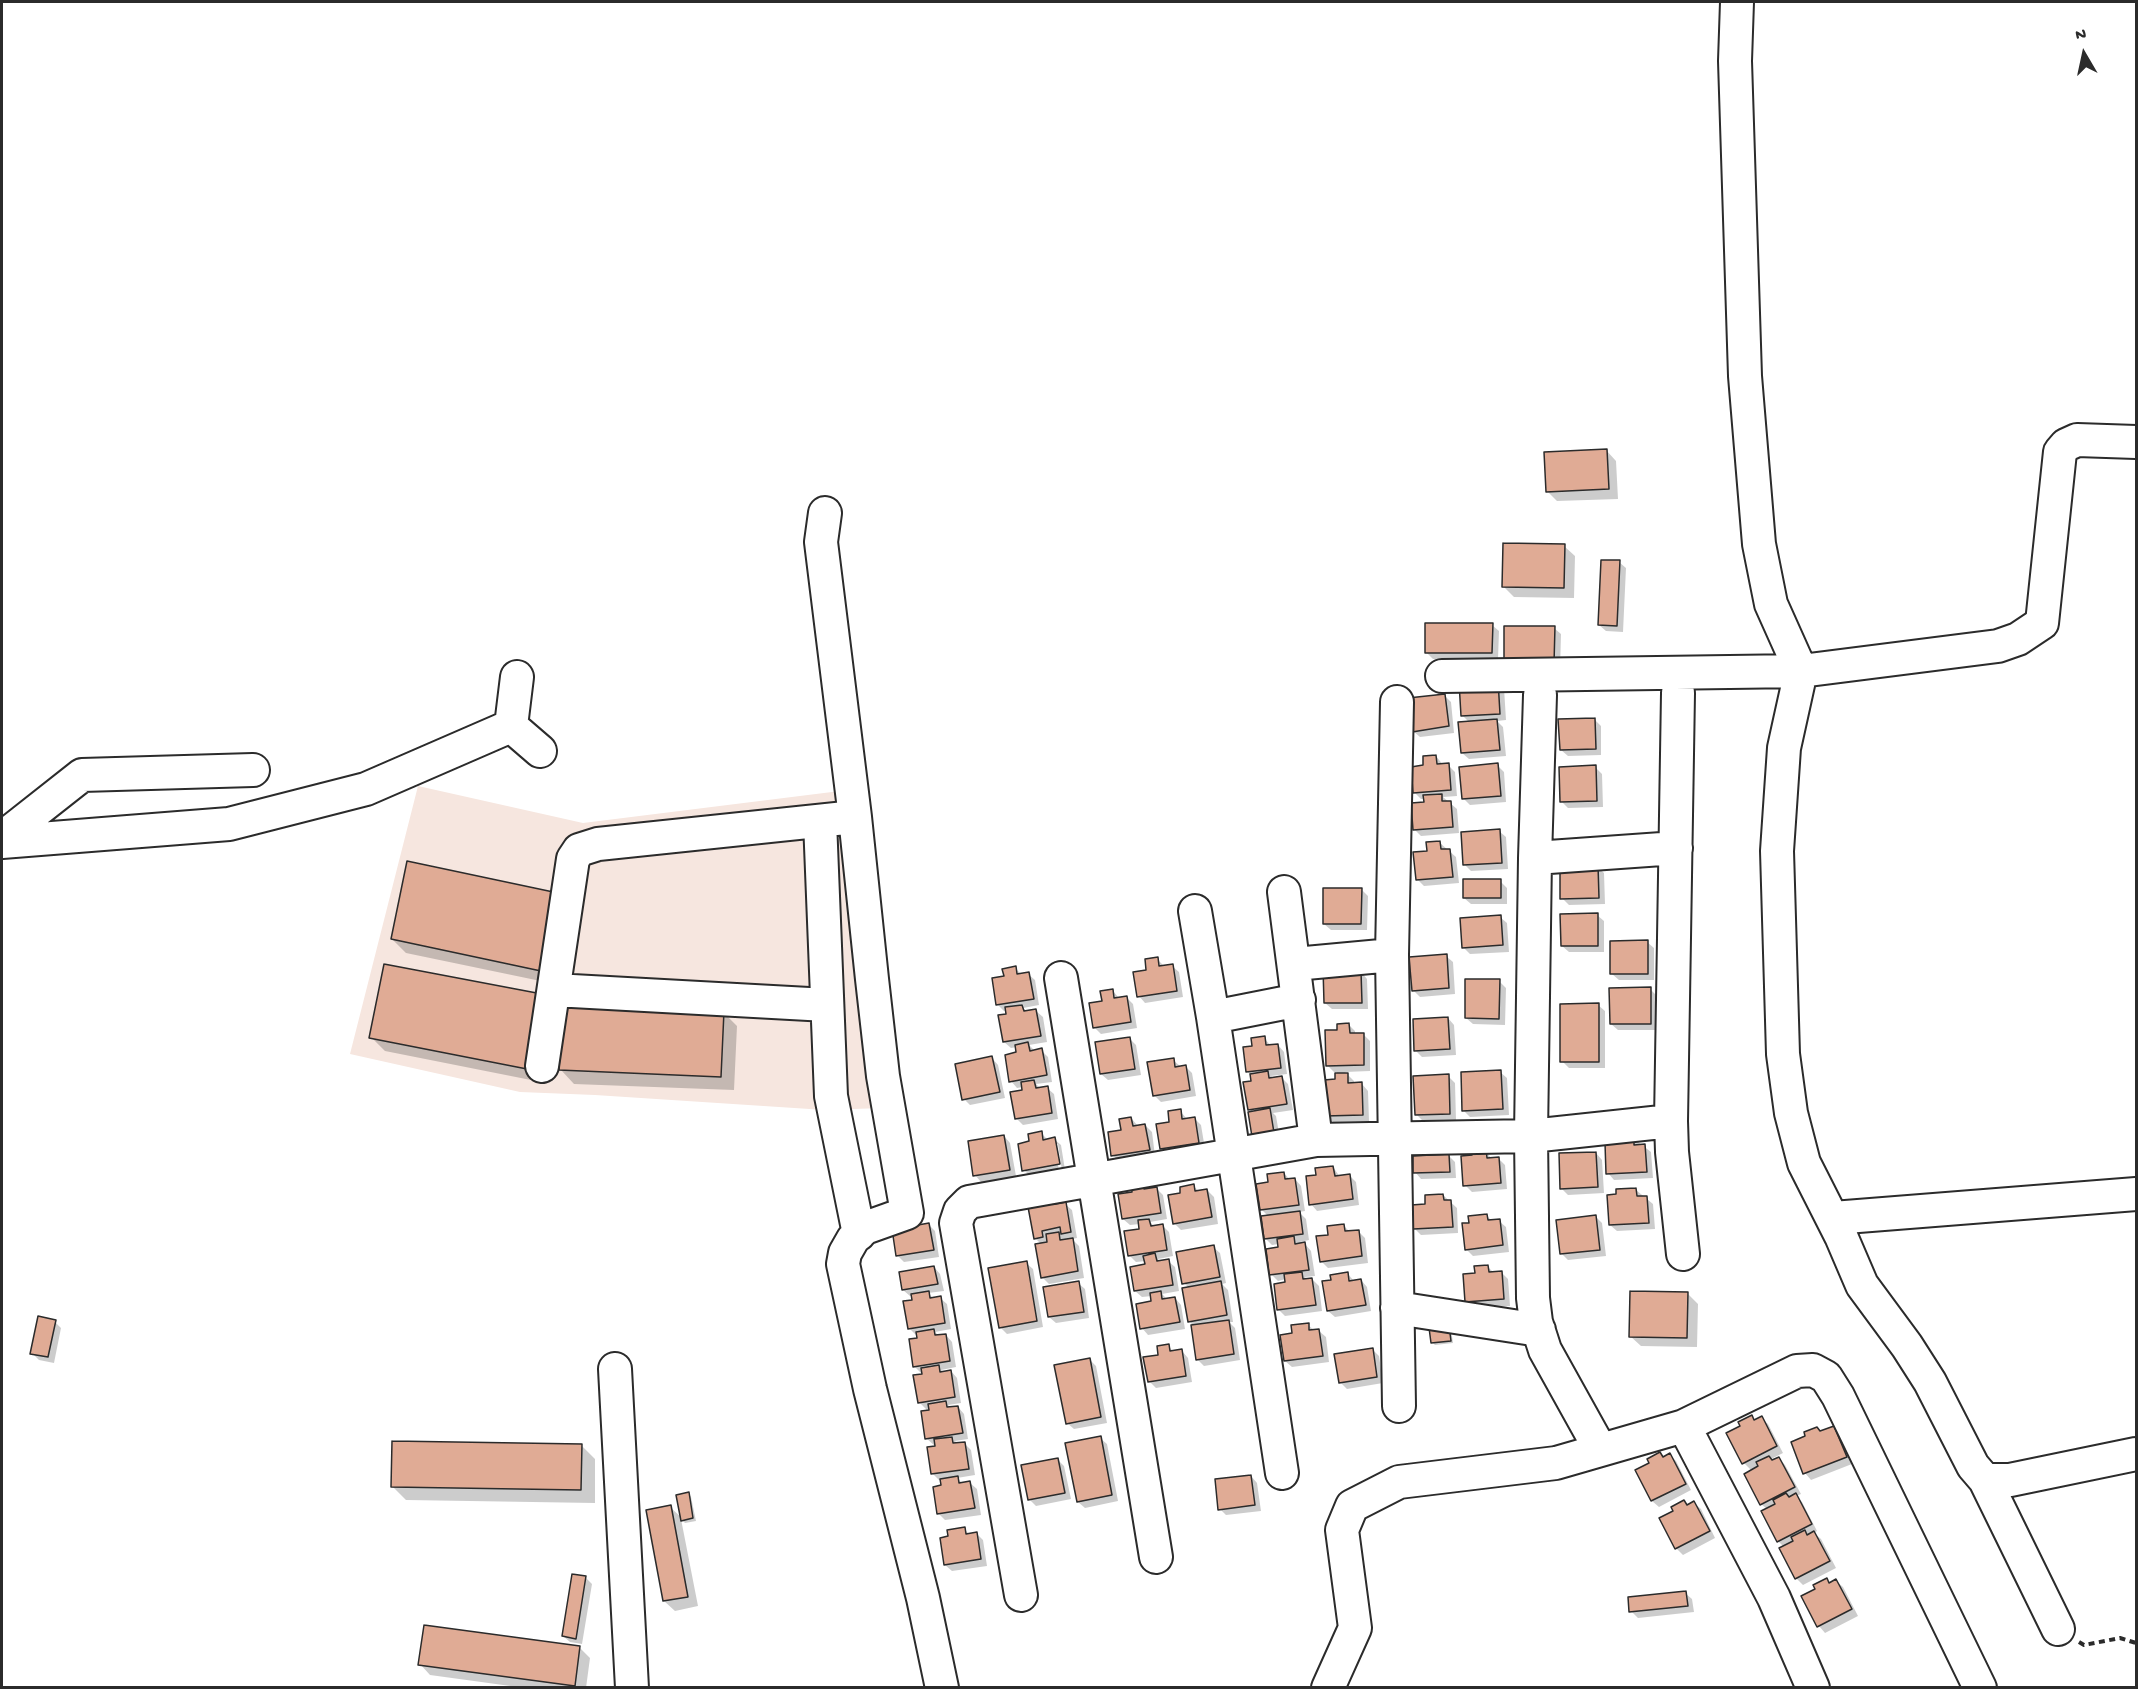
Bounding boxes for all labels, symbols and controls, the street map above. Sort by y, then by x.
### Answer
north arrow [2054,24,2114,84]
text: N [2074,26,2088,46]

